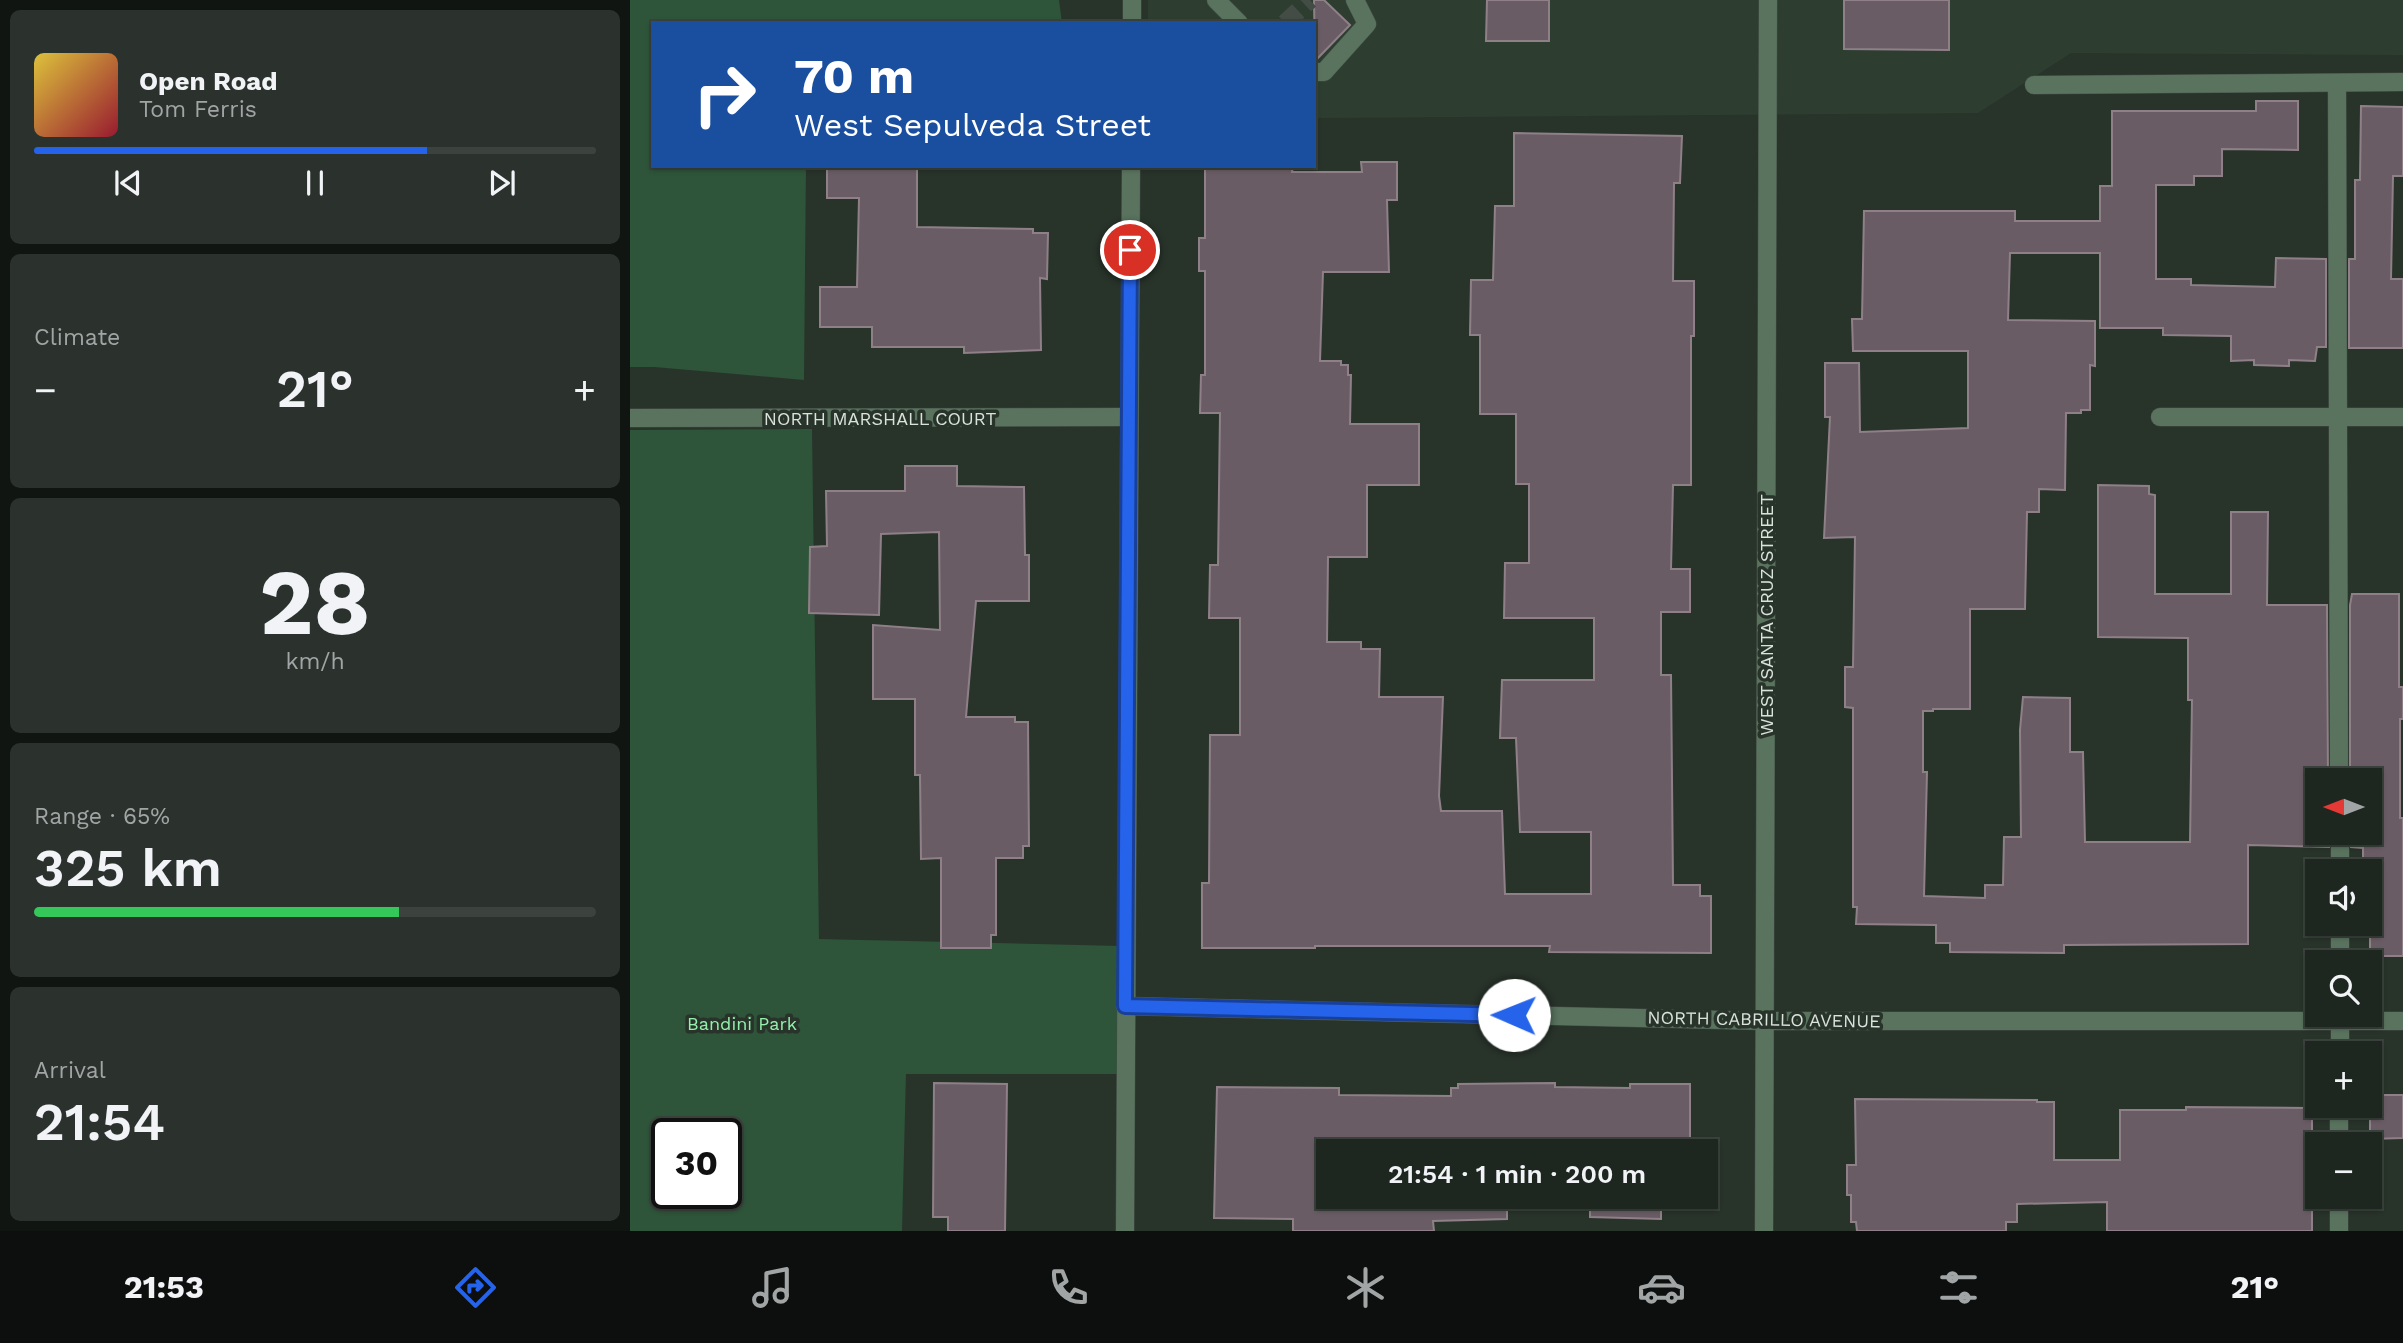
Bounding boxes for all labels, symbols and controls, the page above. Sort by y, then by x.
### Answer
text: 70 m [794,47,914,105]
icon: right [679,49,770,140]
text: Open Road [139,66,277,96]
text: Tom Ferris [139,96,257,123]
text: West Sepulveda Street [794,106,1151,144]
icon: previous [109,164,147,202]
icon: pause [296,164,334,202]
icon: next [483,164,521,202]
pin [1100,220,1160,280]
icon: arrive [1111,231,1149,269]
text: Climate [34,324,120,351]
text: 21° [276,359,354,420]
text: − [34,368,57,412]
text: + [573,368,596,412]
street label: NORTH MARSHALL COURT [764,408,996,429]
street label: WEST SANTA CRUZ STREET [1756,494,1777,736]
text: 28 [259,549,371,656]
text: km/h [285,648,345,675]
north arrow [2305,768,2382,845]
map controls [2305,768,2382,1209]
text: Range · 65% [34,803,170,830]
text: 325 km [34,838,222,899]
button: sound [2305,859,2382,936]
button: search [2305,950,2382,1027]
position arrow [1477,978,1551,1052]
street label: NORTH CABRILLO AVENUE [1647,1006,1881,1032]
park label: Bandini Park [687,1013,797,1034]
button: + [2305,1041,2382,1118]
text: Arrival [34,1057,106,1084]
text: 21:54 [34,1092,165,1153]
speed limit sign: 30 [651,1118,742,1209]
button: − [2305,1132,2382,1209]
text: 21:54 · 1 min · 200 m [1388,1159,1646,1189]
icon: directions [451,1263,500,1312]
icon: music [748,1263,797,1312]
icon: phone [1044,1263,1093,1312]
icon: climate [1341,1263,1390,1312]
icon: car [1637,1263,1686,1312]
icon: filters [1934,1263,1983,1312]
text: 21:53 [124,1268,204,1306]
text: 21° [2230,1268,2279,1306]

